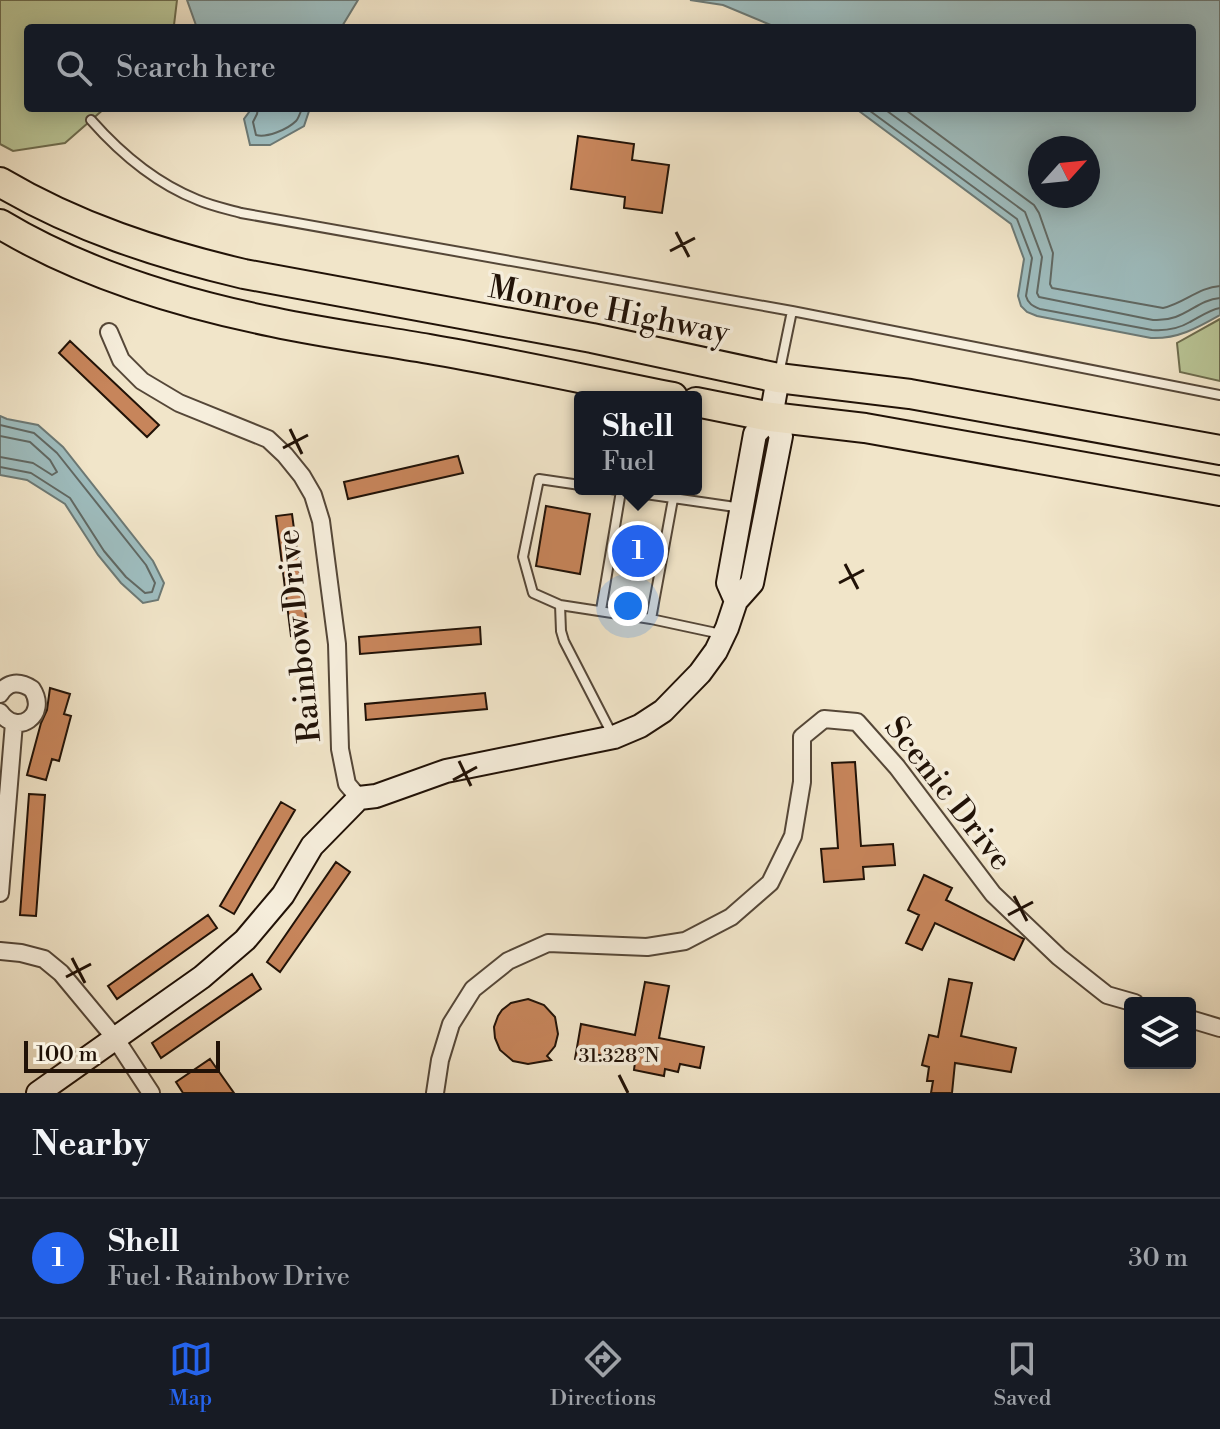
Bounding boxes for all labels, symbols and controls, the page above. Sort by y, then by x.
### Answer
search box [24,24,1196,112]
icon: search [52,46,96,90]
text: Search here [116,49,276,87]
north arrow [1028,136,1100,208]
street label: Monroe Highway [485,267,733,353]
popup [574,391,702,495]
text: Shell [602,408,674,446]
text: Fuel [602,446,655,478]
pin: 1 [612,521,664,581]
street label: Rainbow Drive [268,527,330,745]
your location [608,586,648,626]
street label: Scenic Drive [876,709,1021,879]
map controls [1124,997,1196,1069]
button: layers [1124,997,1196,1069]
scale bar [24,1037,220,1073]
text: 100 m [36,1041,98,1068]
text: 31.328°N [579,1044,660,1069]
text: Nearby [32,1124,150,1166]
text: Shell [108,1223,180,1261]
text: 1 [52,1242,64,1274]
text: 30 m [1128,1242,1188,1274]
text: Fuel · Rainbow Drive [108,1261,350,1293]
tab: Map [169,1337,213,1412]
tab: Directions [550,1337,656,1412]
tab: Saved [994,1337,1051,1412]

